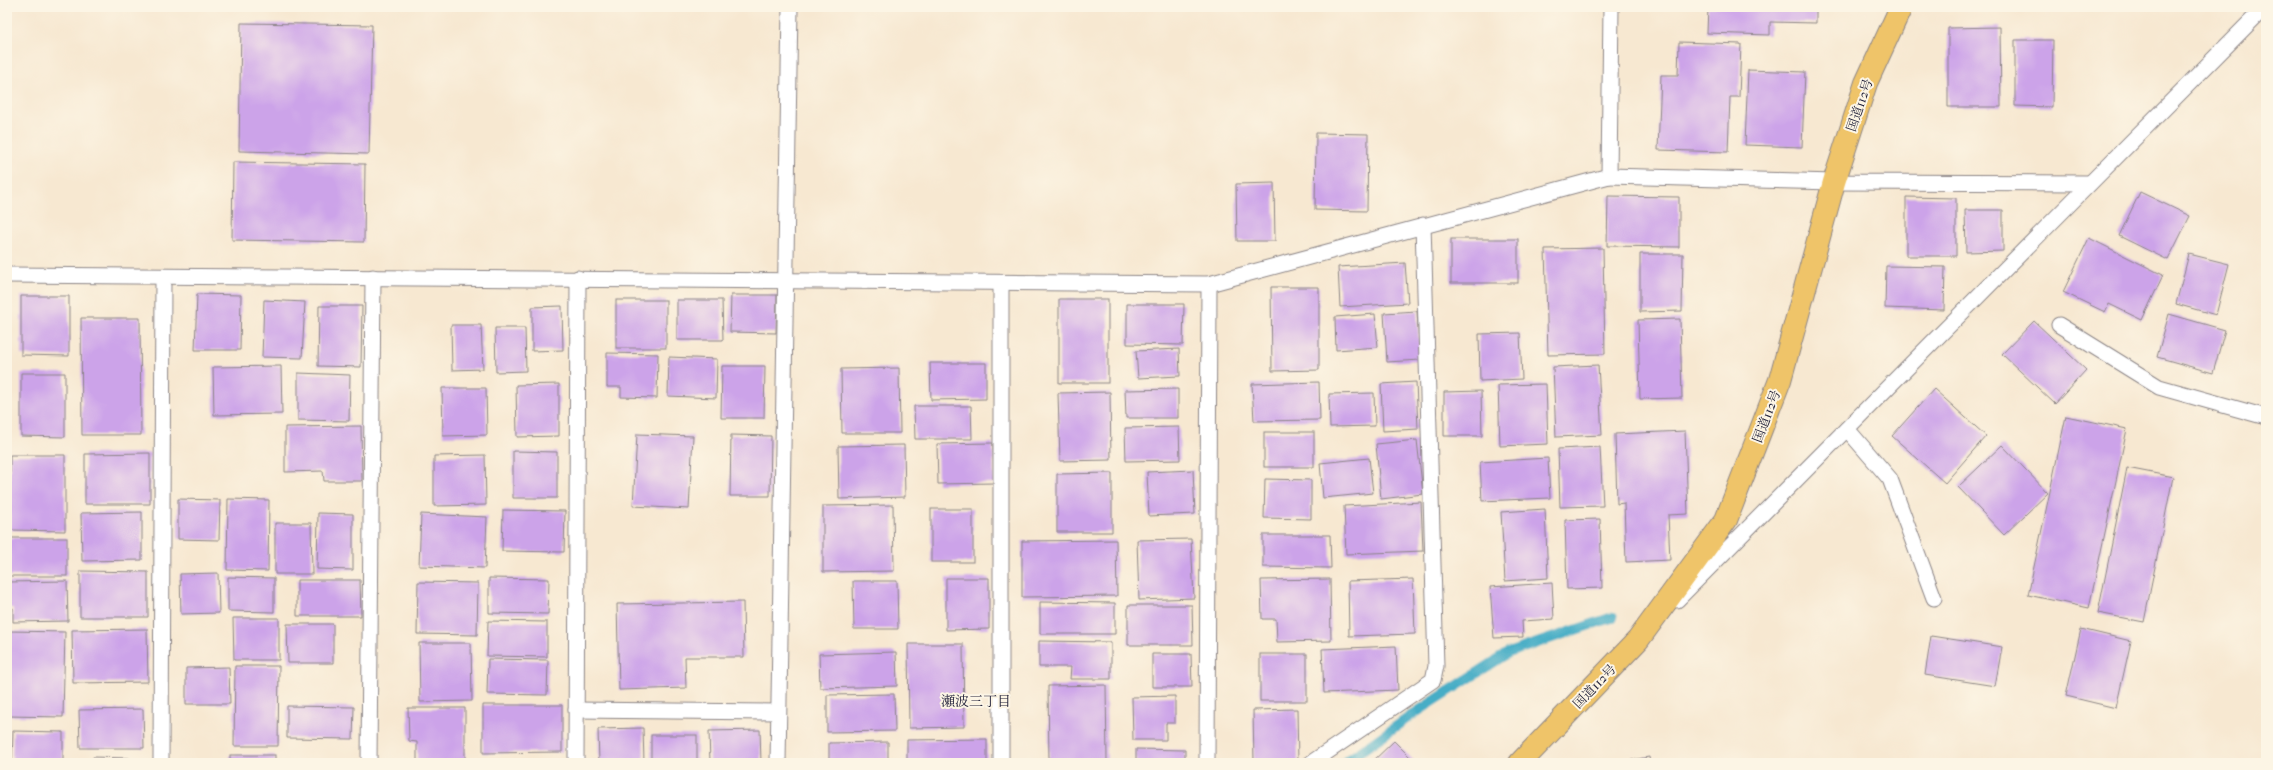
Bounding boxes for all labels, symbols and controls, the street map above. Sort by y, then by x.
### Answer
street label: 国道112号 [1843,77,1876,134]
street label: 国道112号 [1750,388,1783,445]
street label: 国道112号 [1570,661,1619,711]
district label: 瀬波三丁目 [941,693,1011,710]

